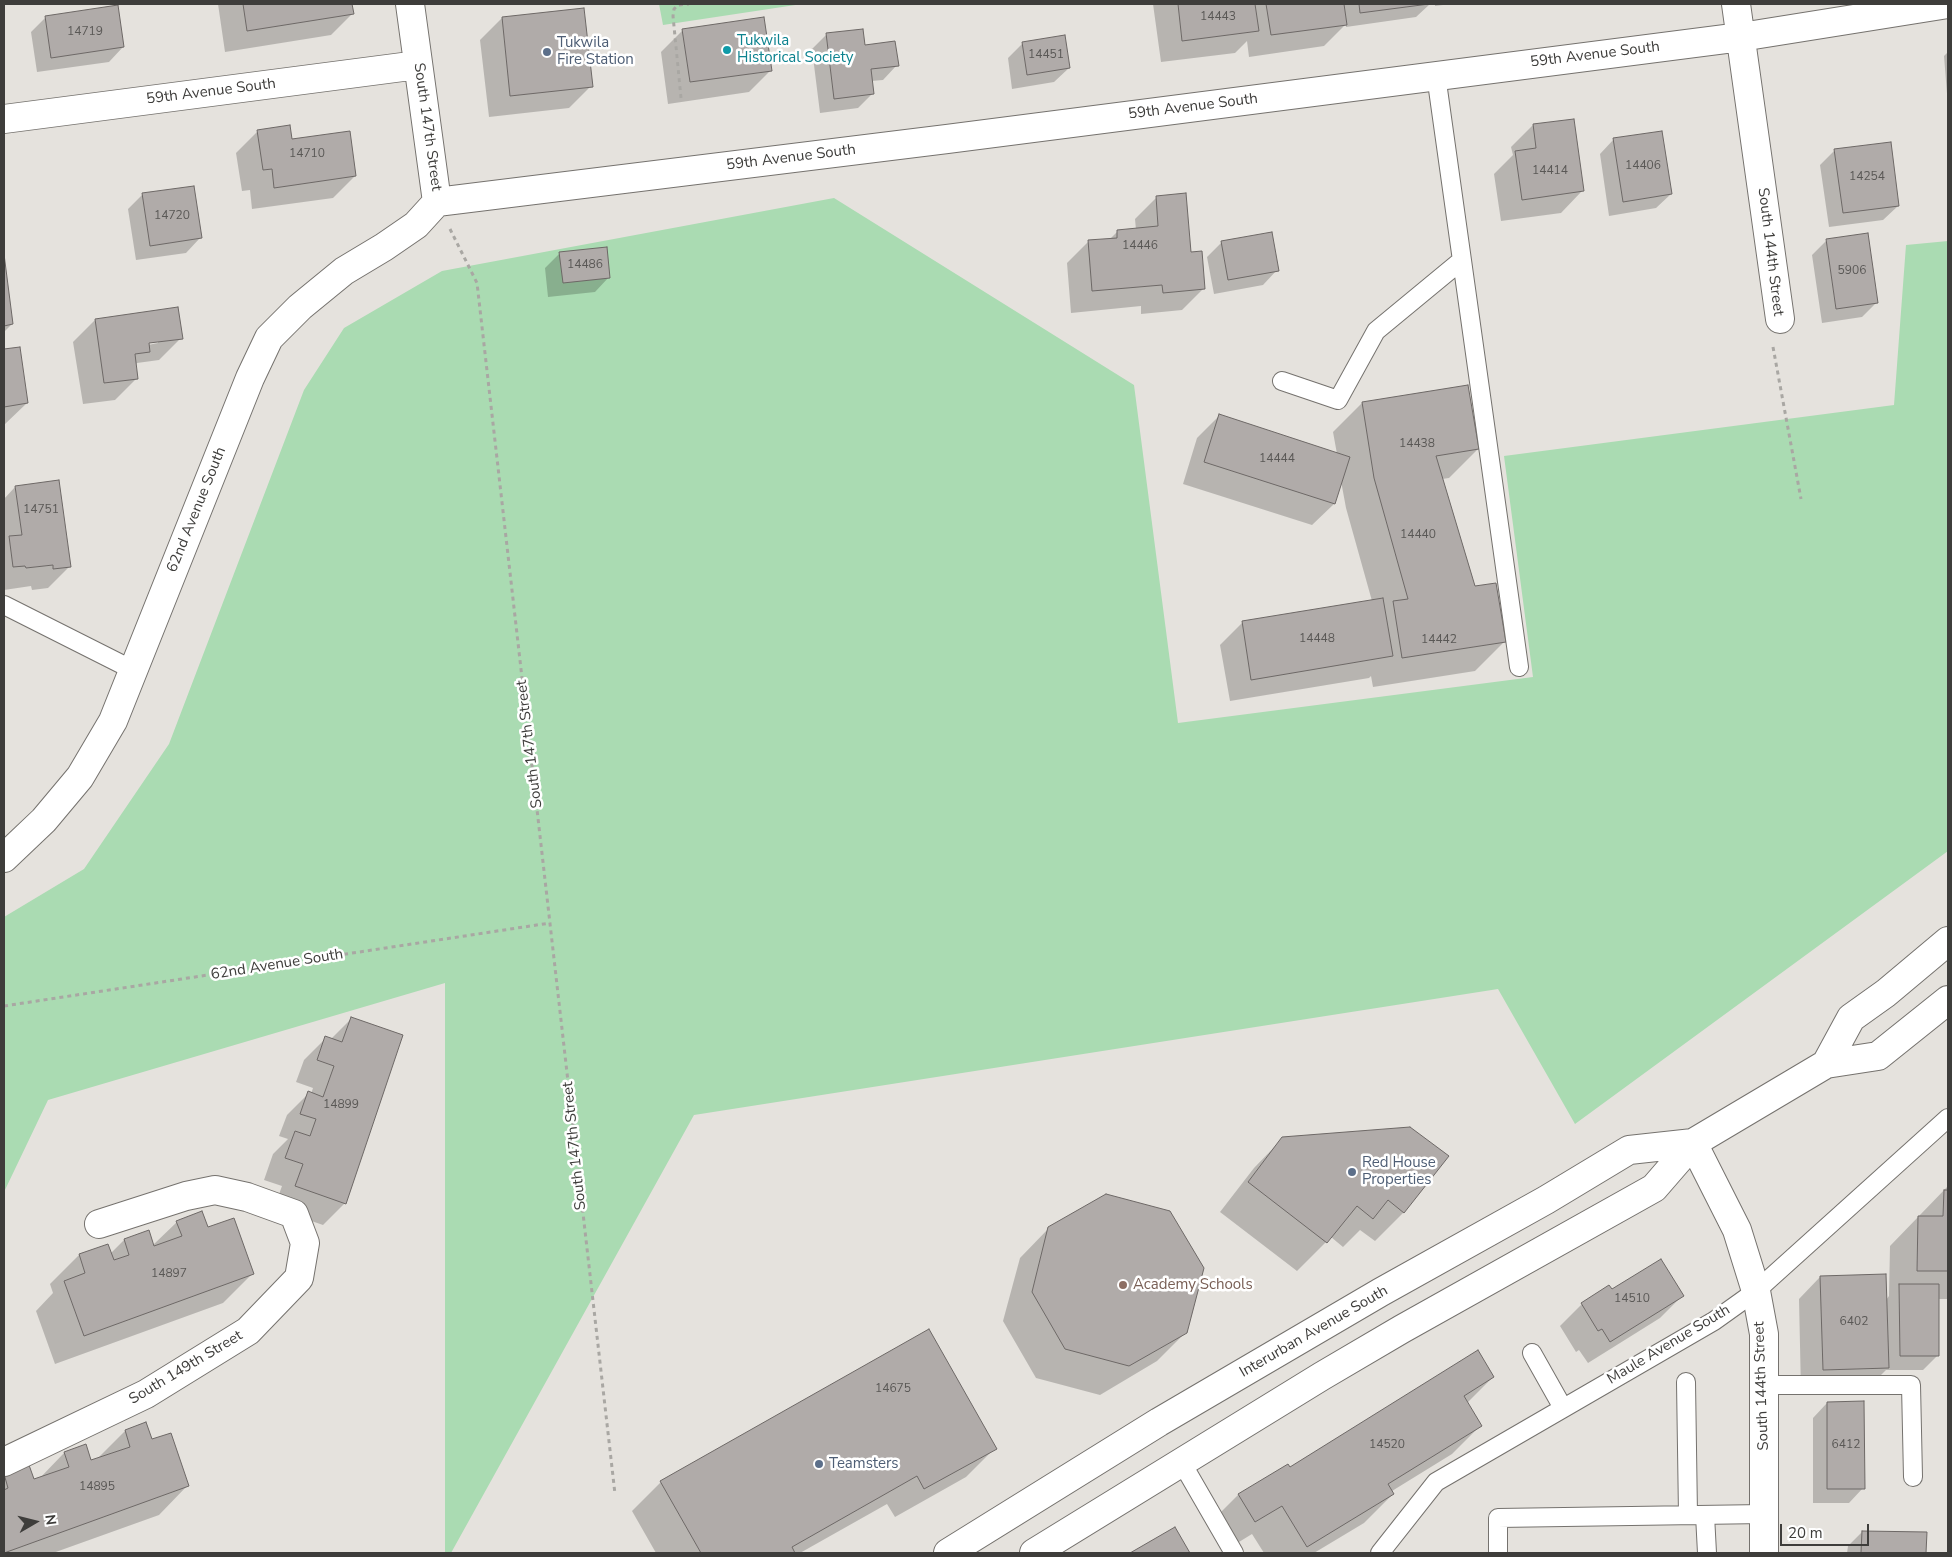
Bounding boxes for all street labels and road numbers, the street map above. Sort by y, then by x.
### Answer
street label: 59th Avenue South [1529,38,1661,72]
street label: South 147th Street [409,62,445,192]
street label: 59th Avenue South [145,75,277,109]
street label: 59th Avenue South [1127,90,1259,124]
street label: 59th Avenue South [725,141,857,175]
street label: South 144th Street [1753,187,1787,317]
street label: 62nd Avenue South [164,445,230,575]
street label: South 147th Street [513,679,547,809]
street label: 62nd Avenue South [210,946,344,984]
street label: South 147th Street [559,1081,591,1211]
street label: Interurban Avenue South [1237,1282,1391,1382]
street label: Maule Avenue South [1604,1301,1734,1389]
street label: South 144th Street [1751,1321,1773,1451]
street label: South 149th Street [126,1327,246,1409]

